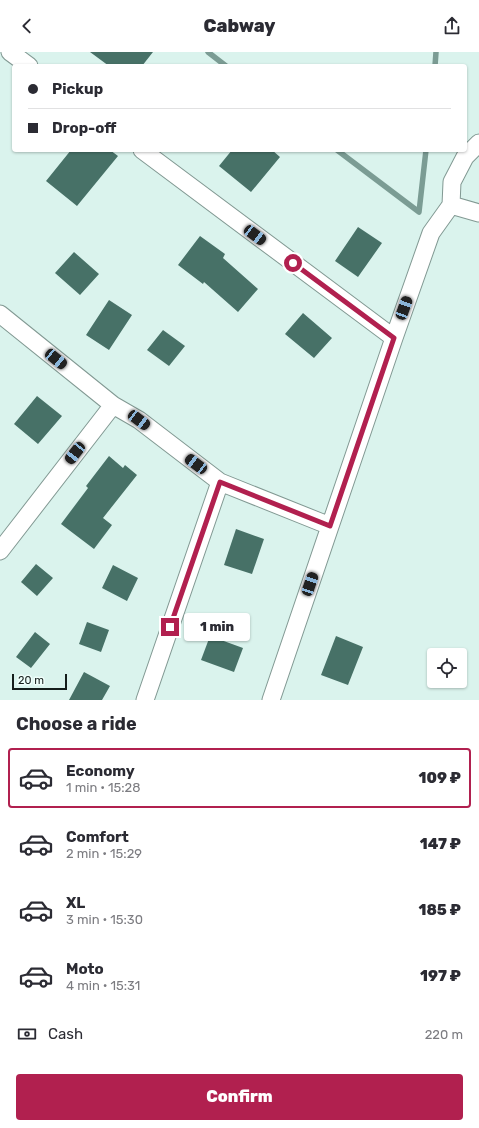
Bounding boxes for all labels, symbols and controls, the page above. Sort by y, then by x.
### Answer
icon: back [16,15,38,37]
text: Cabway [204,15,275,37]
icon: share [441,15,463,37]
text: Pickup [52,80,103,98]
text: Drop-off [52,119,116,137]
car [242,223,268,247]
route start [284,254,302,272]
car [394,295,414,321]
car [43,347,69,371]
car [126,408,152,432]
car [63,440,87,466]
car [183,452,209,476]
car [300,571,320,597]
callout: 1 min [184,613,250,641]
route end [161,618,179,636]
text: 1 min [200,619,234,634]
map controls [427,648,467,688]
button: locate [427,648,467,688]
scale bar [12,672,67,691]
text: 20 m [18,674,44,687]
text: Choose a ride [16,713,137,735]
icon: car [18,760,54,796]
text: Economy [66,762,135,780]
text: 109 ₽ [419,769,461,787]
text: 1 min · 15:28 [66,780,141,795]
icon: car [18,826,54,862]
text: Comfort [66,828,129,846]
text: 147 ₽ [420,835,461,853]
text: 2 min · 15:29 [66,846,142,861]
icon: car [18,892,54,928]
text: XL [66,894,85,912]
text: 185 ₽ [419,901,461,919]
text: 3 min · 15:30 [66,912,143,927]
icon: car [18,958,54,994]
text: Moto [66,960,104,978]
text: 197 ₽ [420,967,461,985]
text: 4 min · 15:31 [66,978,140,993]
icon: cash [16,1023,38,1045]
text: Cash [48,1025,83,1043]
text: 220 m [425,1027,463,1042]
button: Confirm [16,1074,463,1120]

